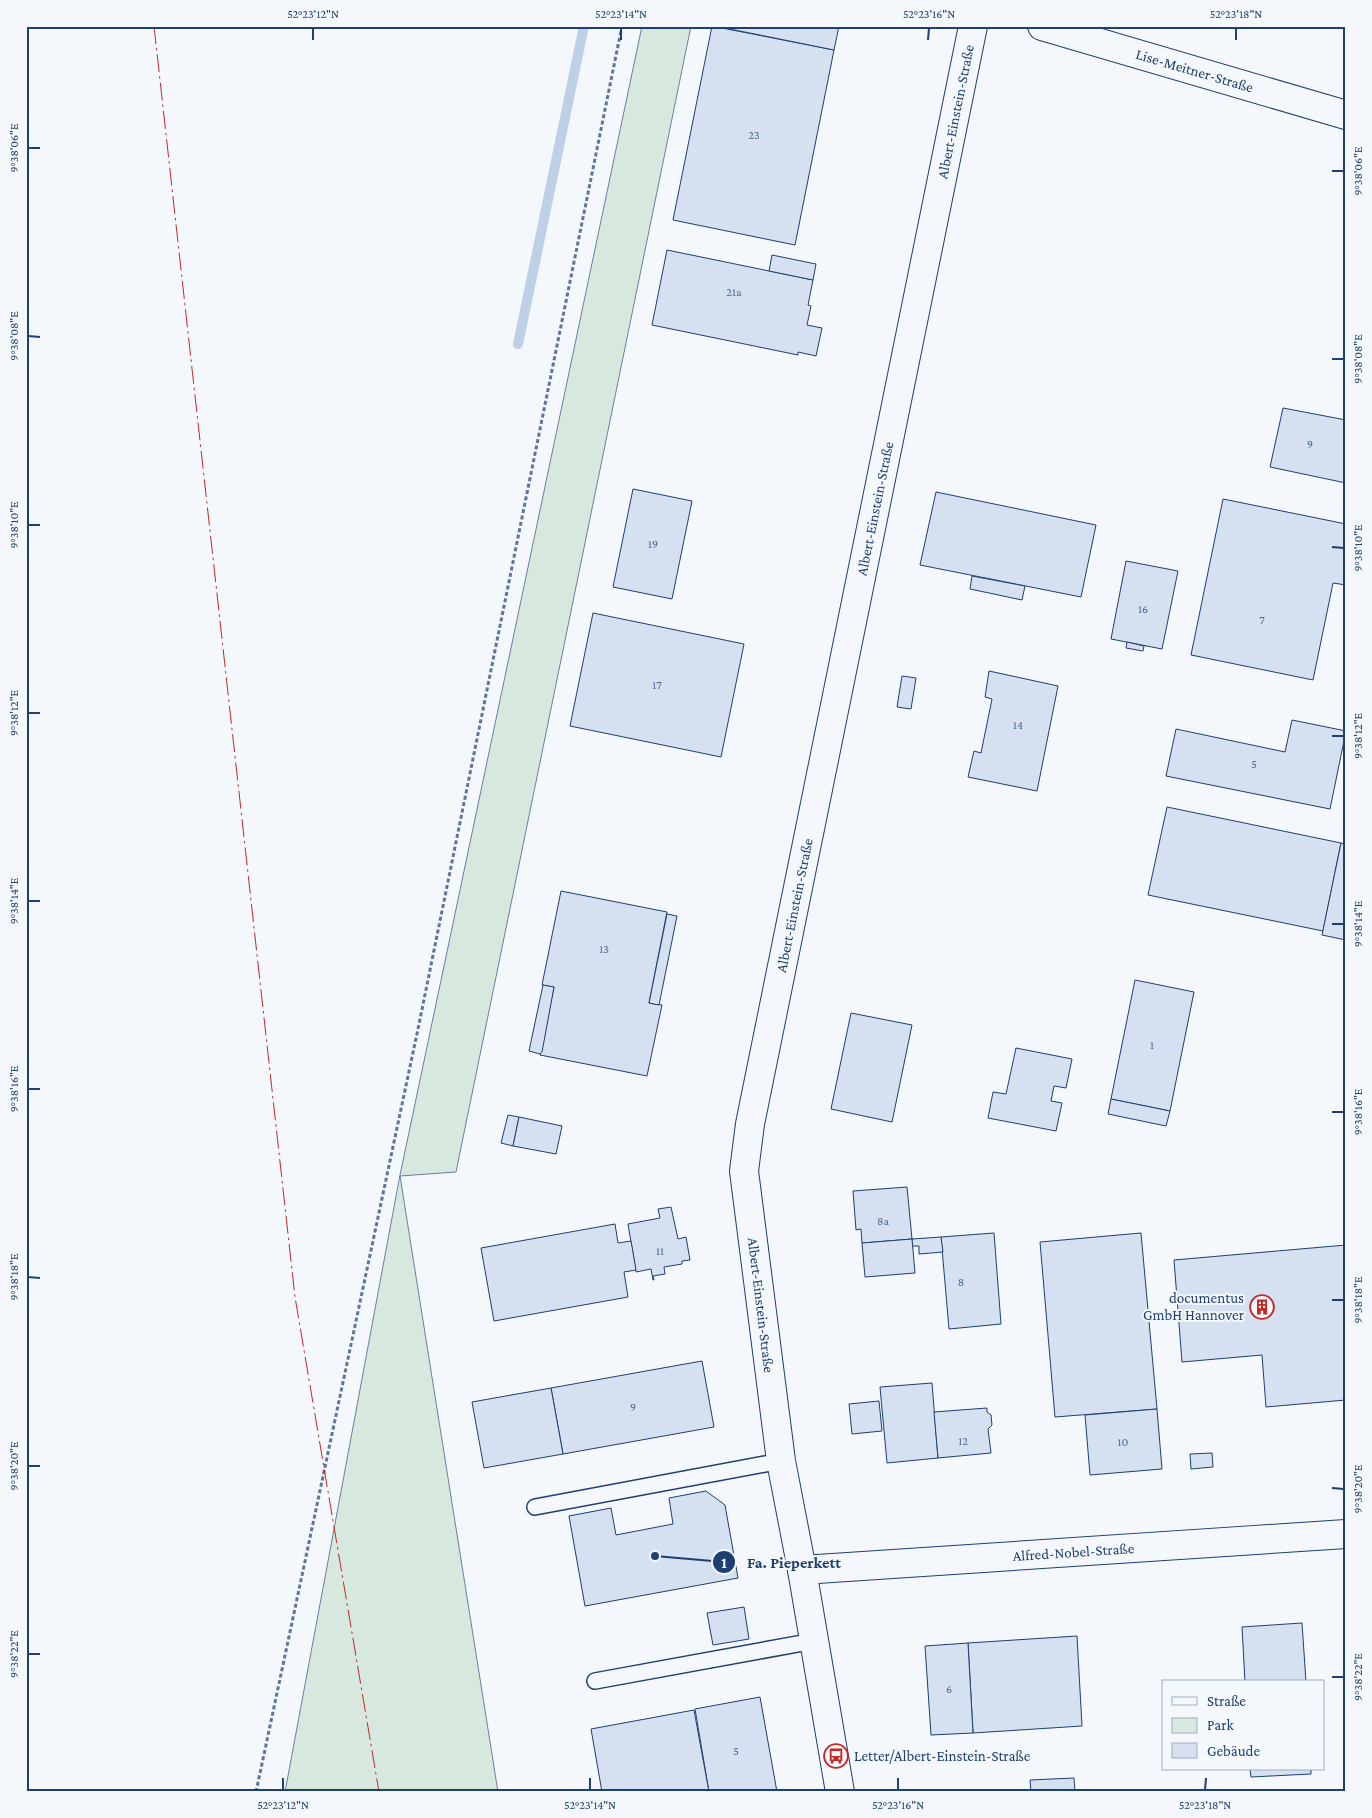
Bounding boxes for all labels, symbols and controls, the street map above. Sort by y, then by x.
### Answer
text: 52°23'12"N [287,7,339,21]
text: 52°23'14"N [595,7,647,21]
text: 52°23'16"N [903,7,955,21]
text: 52°23'18"N [1210,7,1262,21]
street label: Albert-Einstein-Straße [934,43,977,180]
street label: Lise-Meitner-Straße [1134,46,1256,96]
text: 9°38'06"E [7,123,21,173]
house number: 23 [748,128,760,142]
text: 9°38'06"E [1351,146,1365,196]
house number: 21a [726,285,742,299]
text: 9°38'08"E [7,311,21,361]
text: 9°38'08"E [1351,334,1365,384]
house number: 9 [1307,437,1313,451]
street label: Albert-Einstein-Straße [854,440,896,577]
text: 9°38'10"E [7,501,21,549]
text: 9°38'10"E [1351,524,1365,572]
house number: 19 [648,537,658,551]
house number: 16 [1138,602,1148,616]
house number: 7 [1259,613,1265,627]
house number: 17 [652,678,662,692]
text: 9°38'12"E [7,689,21,736]
text: 9°38'12"E [1351,712,1365,759]
house number: 14 [1013,718,1023,732]
house number: 5 [1251,757,1257,771]
street label: Albert-Einstein-Straße [773,837,816,974]
text: 9°38'14"E [7,877,21,924]
text: 9°38'14"E [1351,900,1365,947]
house number: 13 [599,942,609,956]
house number: 1 [1150,1038,1154,1052]
text: 9°38'16"E [7,1065,21,1112]
text: 9°38'16"E [1351,1088,1365,1135]
house number: 8a [877,1214,889,1228]
street label: Albert-Einstein-Straße [745,1236,777,1374]
house number: 11 [656,1244,664,1258]
text: 9°38'18"E [7,1253,21,1300]
house number: 8 [958,1275,964,1289]
text: 9°38'18"E [1351,1276,1365,1323]
place label: documentus GmbH Hannover [1143,1290,1245,1323]
building icon: documentus GmbH Hannover [1249,1294,1275,1320]
house number: 9 [630,1400,636,1414]
house number: 12 [958,1434,968,1448]
house number: 10 [1118,1435,1129,1449]
text: 9°38'20"E [7,1441,21,1490]
text: 9°38'20"E [1351,1464,1365,1513]
street label: Alfred-Nobel-Straße [1012,1540,1135,1564]
callout: Fa. Pieperkett [712,1547,851,1578]
text: Fa. Pieperkett [747,1554,841,1571]
text: 1 [721,1555,727,1571]
text: 9°38'22"E [7,1630,21,1678]
text: 9°38'22"E [1351,1653,1365,1701]
legend [1162,1680,1324,1770]
house number: 6 [946,1682,952,1696]
text: Straße [1207,1693,1246,1709]
text: Park [1207,1717,1234,1733]
bus stop icon: Letter/Albert-Einstein-Straße [823,1743,849,1769]
text: Gebäude [1207,1743,1261,1759]
house number: 5 [733,1744,739,1758]
place label: Letter/Albert-Einstein-Straße [854,1748,1031,1764]
text: 52°23'12"N [257,1798,309,1812]
text: 52°23'14"N [564,1798,616,1812]
text: 52°23'16"N [872,1798,924,1812]
text: 52°23'18"N [1179,1798,1231,1812]

